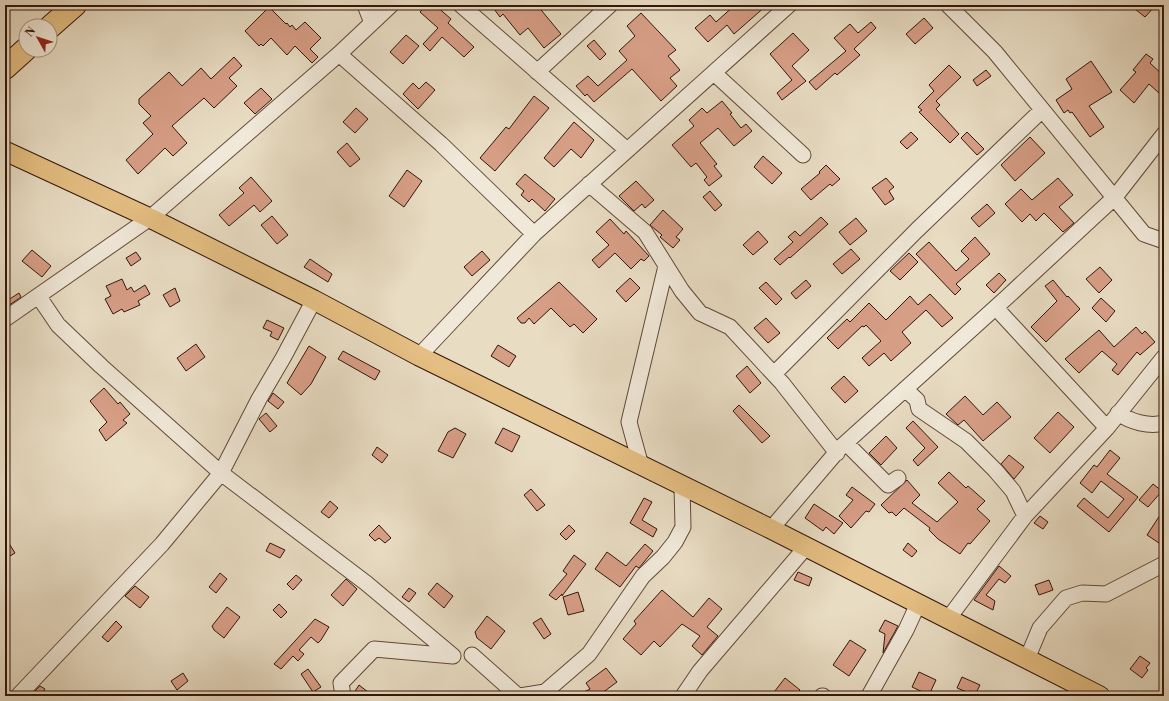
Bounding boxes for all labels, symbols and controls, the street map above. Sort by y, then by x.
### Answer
north arrow [18,18,58,58]
text: N [23,24,39,40]

